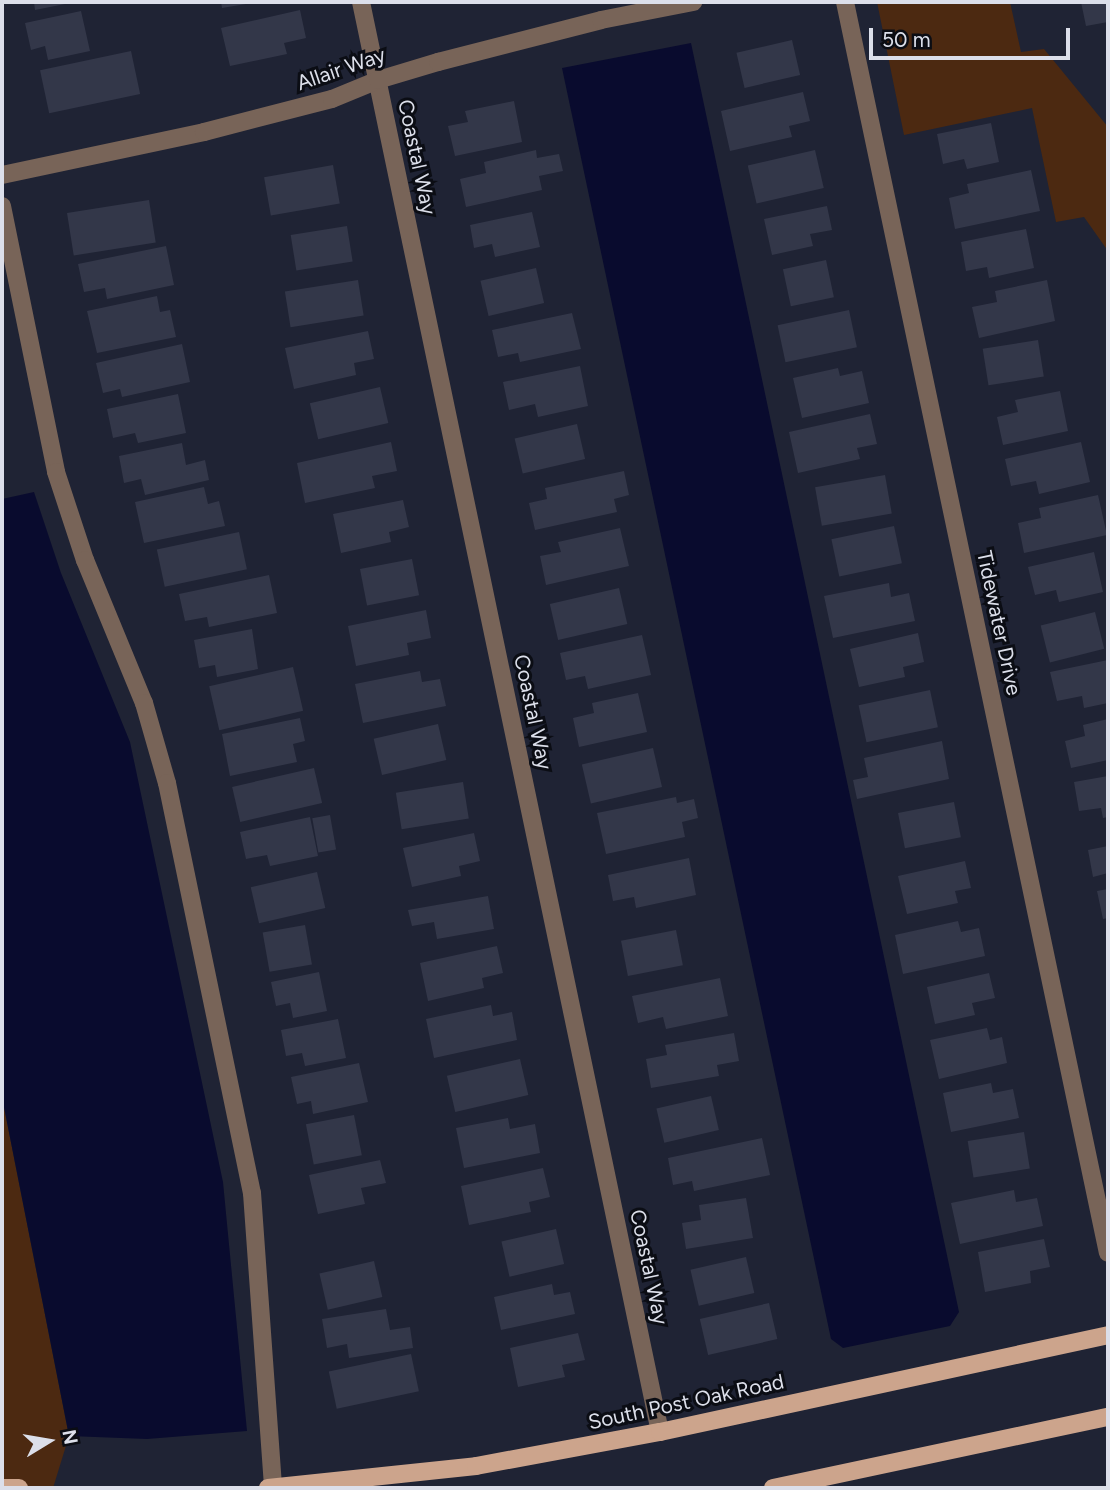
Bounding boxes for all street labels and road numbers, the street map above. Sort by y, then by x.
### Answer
street label: Allair Way [293,42,389,96]
street label: Coastal Way [392,97,442,217]
street label: Tidewater Drive [971,548,1027,698]
street label: Coastal Way [508,652,558,772]
street label: Coastal Way [624,1207,674,1327]
street label: South Post Oak Road [586,1369,786,1435]

